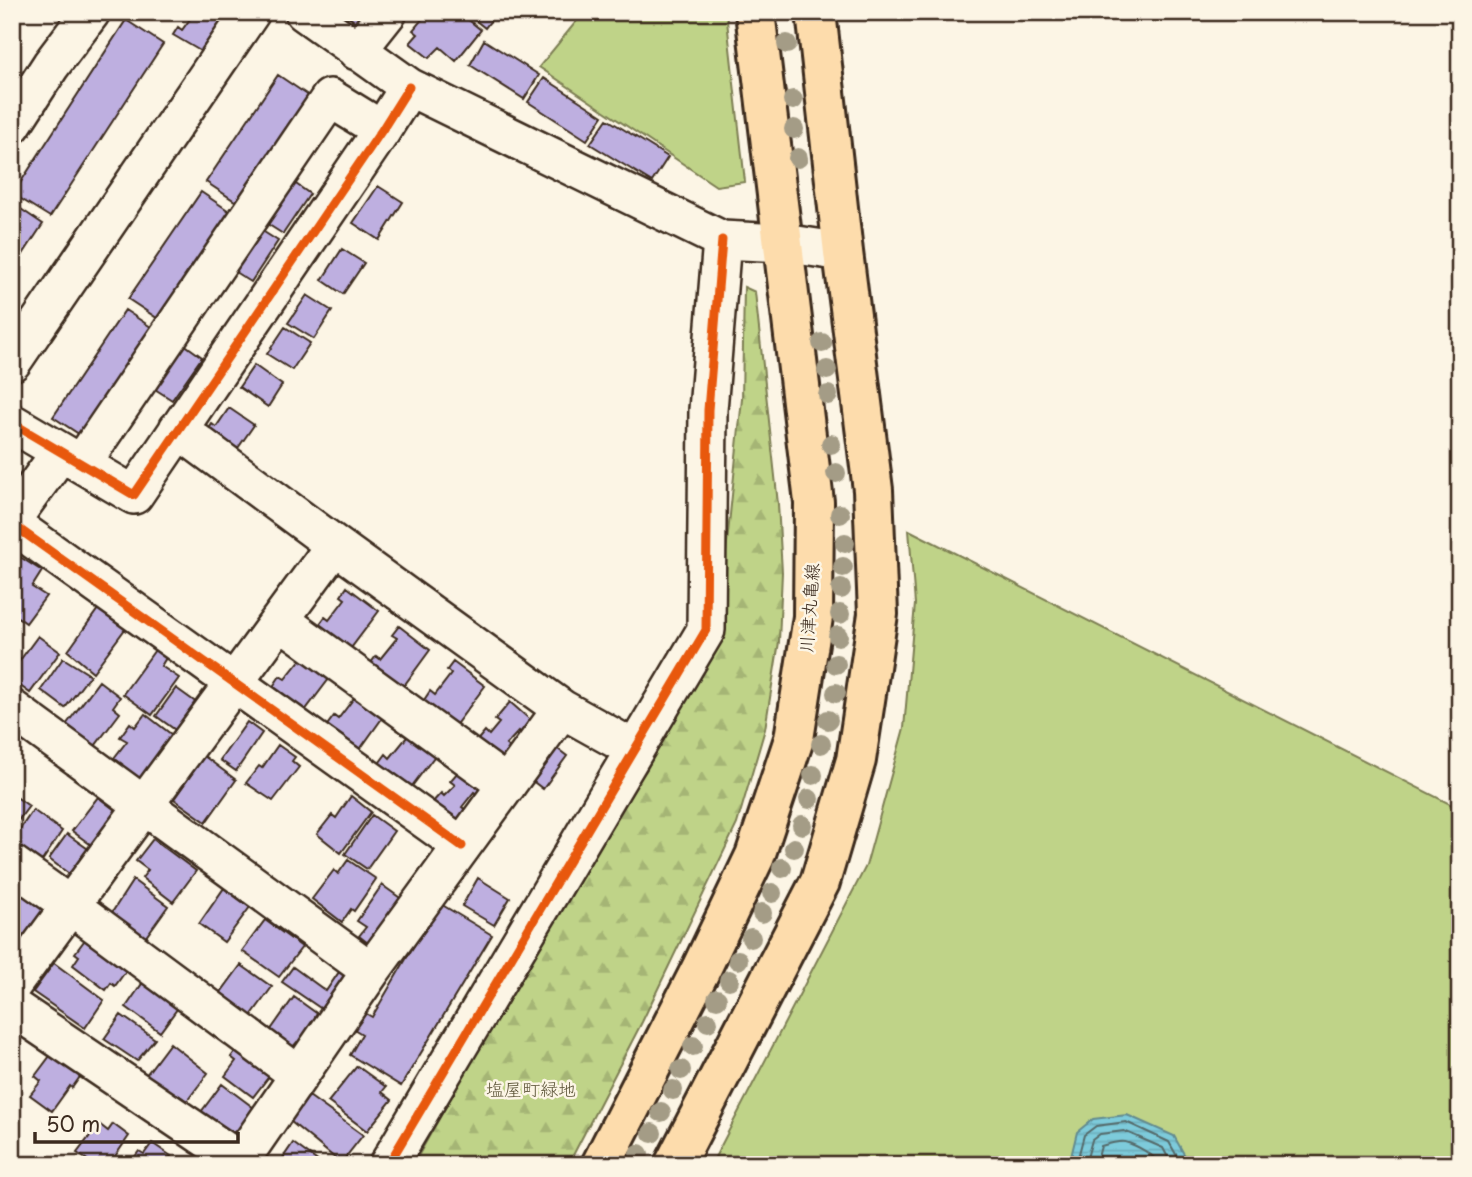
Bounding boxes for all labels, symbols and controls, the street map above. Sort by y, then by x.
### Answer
street label: 川津丸亀線 [792,562,825,654]
park label: 塩屋町緑地 [486,1075,576,1102]
scale bar [35,1100,238,1144]
text: 50 m [46,1107,100,1139]

